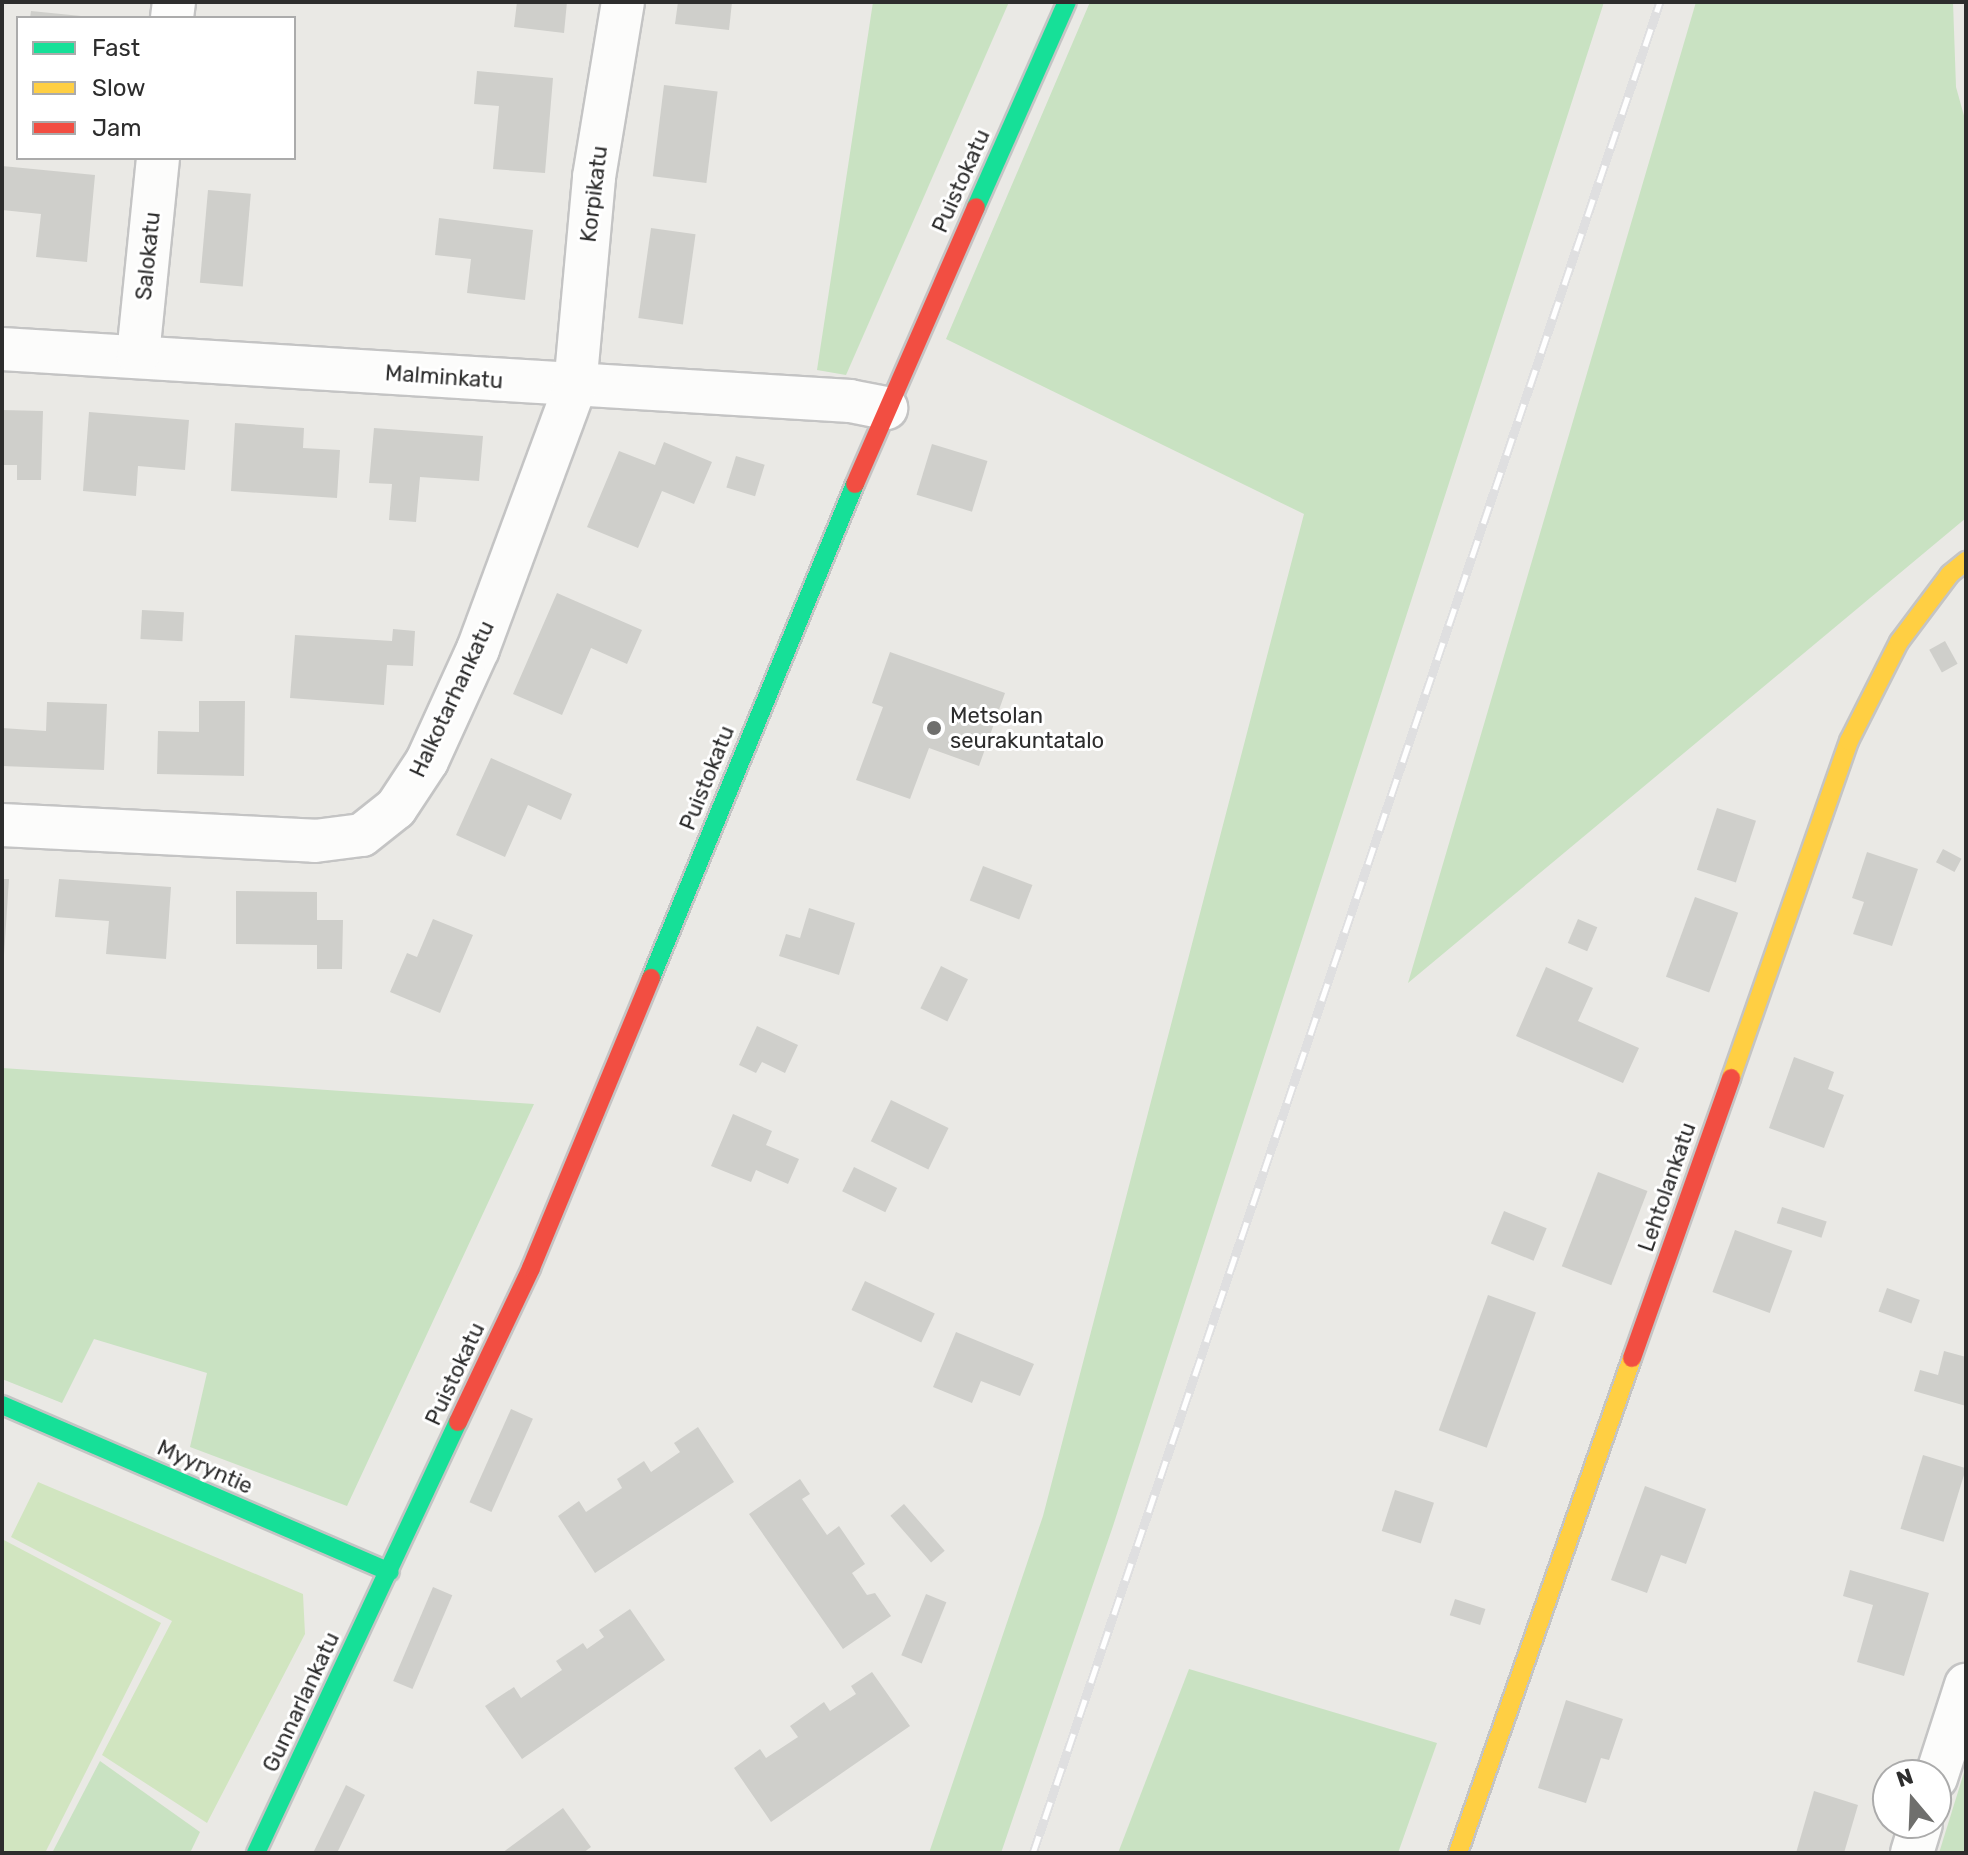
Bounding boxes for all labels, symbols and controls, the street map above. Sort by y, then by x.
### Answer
legend [16,16,296,160]
text: Fast [92,34,140,62]
text: Slow [92,74,145,102]
text: Jam [92,114,142,142]
street label: Puistokatu [927,125,995,237]
street label: Korpikatu [575,144,613,244]
street label: Salokatu [130,210,166,302]
street label: Malminkatu [384,360,504,394]
street label: Halkotarhankatu [404,617,500,781]
place label: Metsolan seurakuntatalo [950,702,1104,754]
marker: Metsolan seurakuntatalo [925,719,943,737]
street label: Puistokatu [674,722,740,834]
street label: Lehtolankatu [1633,1119,1701,1255]
street label: Puistokatu [420,1319,490,1429]
street label: Myyryntie [153,1434,257,1500]
street label: Gunnarlankatu [257,1628,345,1776]
north arrow [1872,1759,1952,1839]
text: N [1893,1762,1917,1793]

